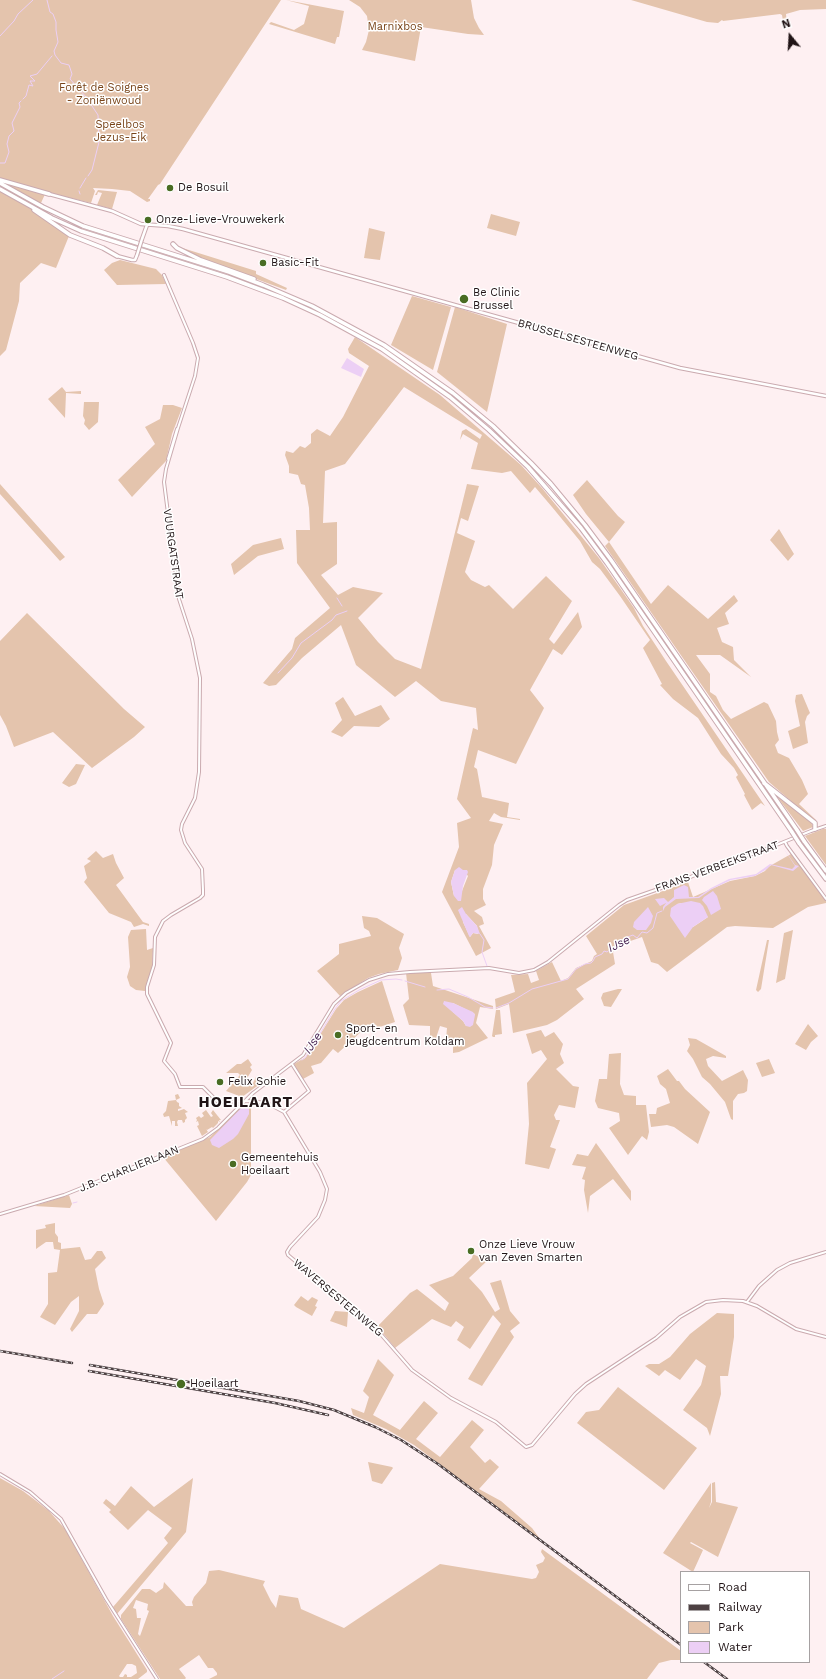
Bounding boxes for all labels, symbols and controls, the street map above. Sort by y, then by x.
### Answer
north arrow [770,16,810,56]
text: N [780,17,792,32]
park label: Marnixbos [368,20,422,34]
park label: Forêt de Soignes - Zoniënwoud [59,81,149,107]
park label: Speelbos Jezus-Eik [94,118,146,144]
place label: De Bosuil [178,181,229,195]
marker: De Bosuil [165,183,175,193]
place label: Onze-Lieve-Vrouwekerk [156,213,284,227]
marker: Onze-Lieve-Vrouwekerk [143,215,153,225]
place label: Basic-Fit [271,256,319,270]
marker: Basic-Fit [258,258,268,268]
place label: Be Clinic Brussel [473,286,520,312]
marker: Be Clinic Brussel [458,293,470,305]
street label: BRUSSELSESTEENWEG [516,316,640,364]
street label: VUURGATSTRAAT [160,508,186,600]
street label: FRANS VERBEEKSTRAAT [653,838,781,896]
water label: IJse [606,933,632,955]
place label: Sport- en jeugdcentrum Koldam [346,1022,464,1048]
water label: IJse [301,1030,325,1056]
marker: Sport- en jeugdcentrum Koldam [333,1030,343,1040]
place label: Felix Sohie [228,1075,286,1089]
marker: Felix Sohie [215,1077,225,1087]
district label: HOEILAART [199,1094,293,1112]
street label: J.B. CHARLIERLAAN [77,1143,181,1195]
place label: Gemeentehuis Hoeilaart [241,1151,318,1177]
marker: Gemeentehuis Hoeilaart [228,1159,238,1169]
place label: Onze Lieve Vrouw van Zeven Smarten [479,1238,582,1264]
marker: Onze Lieve Vrouw van Zeven Smarten [466,1246,476,1256]
street label: WAVERSESTEENWEG [290,1257,386,1339]
place label: Hoeilaart [190,1377,238,1391]
marker: Hoeilaart [175,1378,187,1390]
legend [680,1571,810,1663]
text: Road [718,1580,747,1594]
text: Railway [718,1600,762,1614]
text: Park [718,1620,744,1634]
text: Water [718,1640,752,1654]

